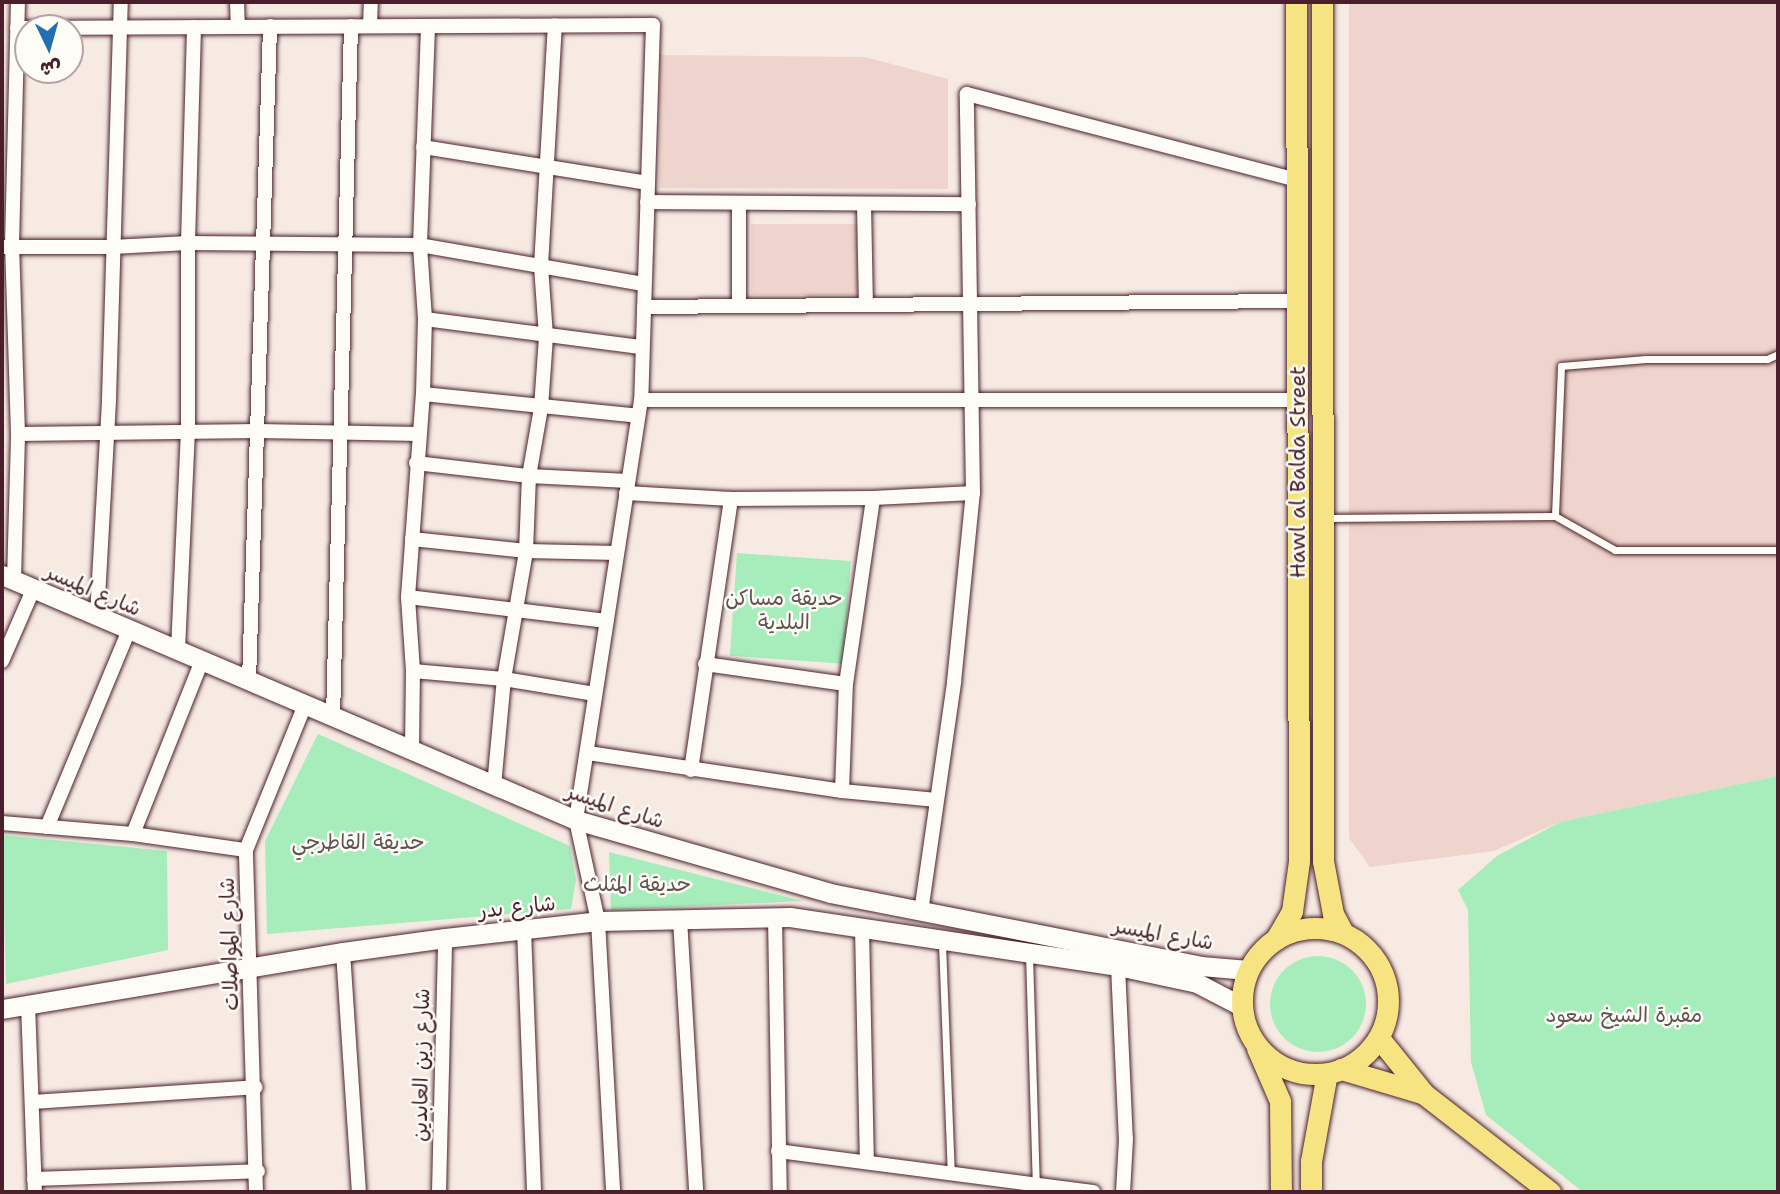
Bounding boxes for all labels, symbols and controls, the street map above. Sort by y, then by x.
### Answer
north arrow [14,14,84,84]
text: ش [39,55,62,82]
street label: Hawl al Balda Street [1285,366,1311,578]
street label: شارع الميسر [41,559,145,621]
park label: حديقة مساكن البلدية [725,585,843,635]
street label: شارع الميسر [563,778,667,834]
park label: حديقة القاطرجي [291,829,425,855]
park label: حديقة المثلث [583,871,691,897]
street label: شارع المواصلات [214,877,244,1011]
street label: شارع بدر [477,890,557,924]
street label: شارع الميسر [1111,913,1215,955]
street label: شارع زين العابدين [407,988,435,1142]
park label: مقبرة الشيخ سعود [1546,1002,1702,1028]

